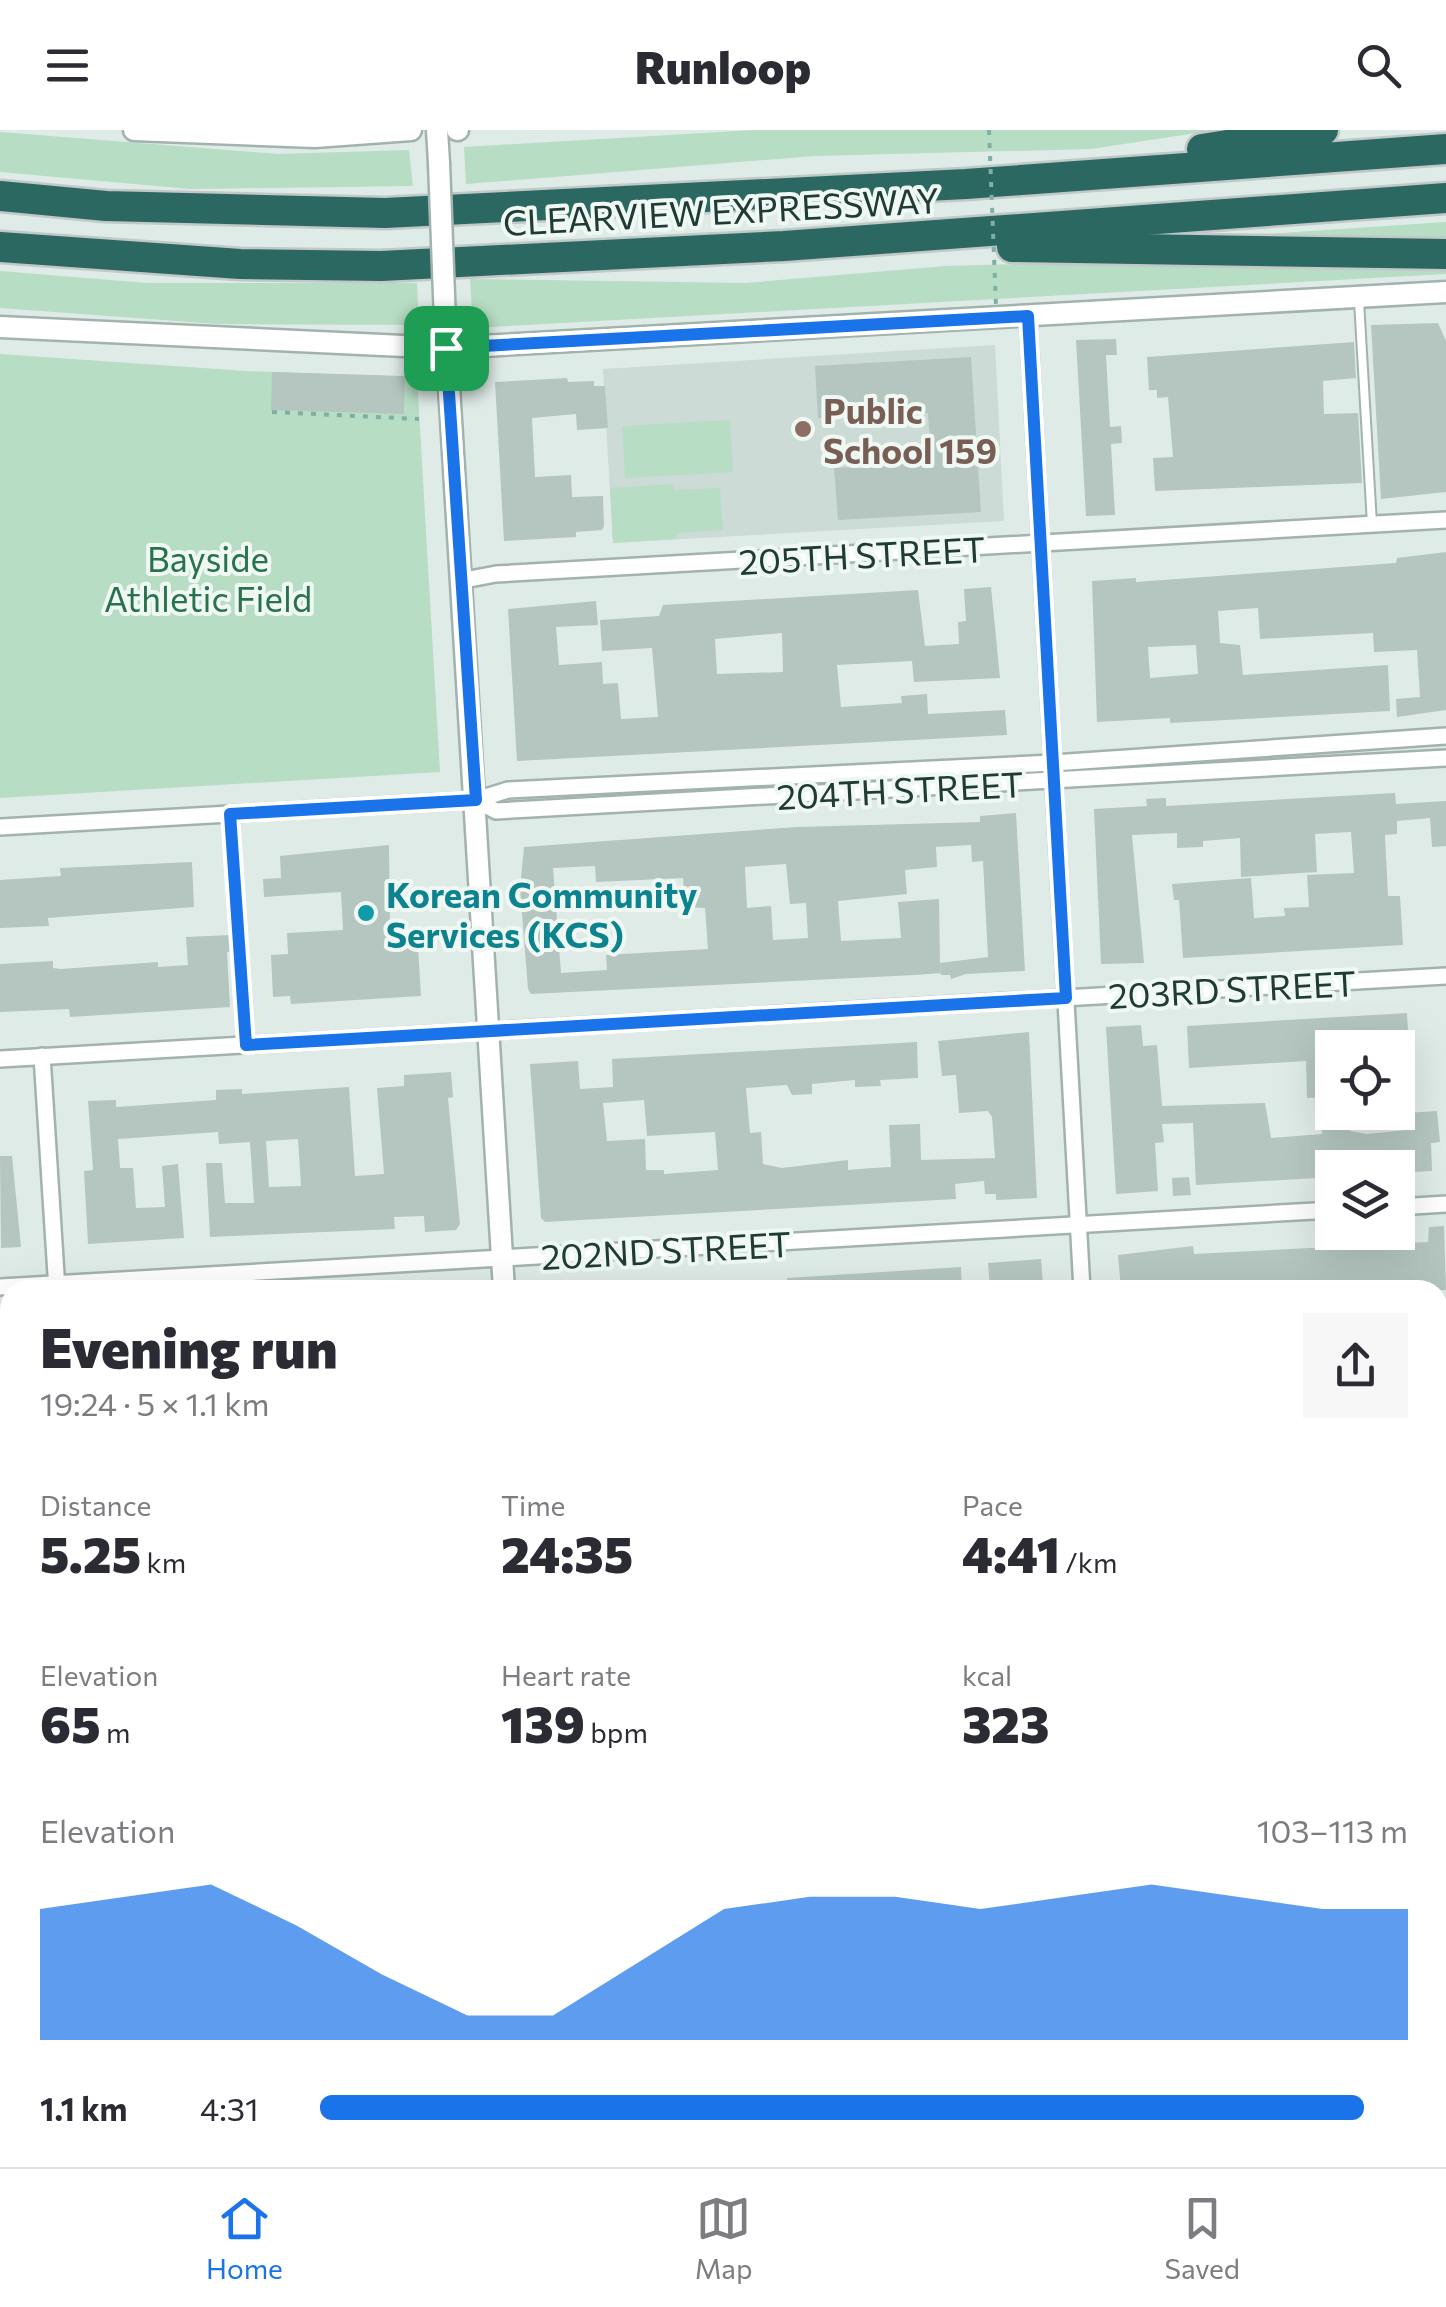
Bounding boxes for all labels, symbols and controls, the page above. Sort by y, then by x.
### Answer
icon: menu [40,38,95,93]
text: Runloop [635,38,811,93]
icon: search [1351,38,1406,93]
street label: CLEARVIEW EXPRESSWAY [502,177,940,243]
pin [404,306,489,391]
icon: arrive [419,321,474,376]
place label: Public School 159 [823,388,997,471]
marker: Public School 159 [792,418,814,440]
street label: 205TH STREET [738,526,986,582]
park label: Bayside Athletic Field [104,536,312,619]
street label: 204TH STREET [776,761,1024,817]
place label: Korean Community Services (KCS) [386,872,698,955]
marker: Korean Community Services (KCS) [355,902,377,924]
street label: 203RD STREET [1107,960,1357,1016]
map controls [1315,1030,1415,1250]
button: locate [1315,1030,1415,1130]
button: layers [1315,1150,1415,1250]
street label: 202ND STREET [540,1221,792,1277]
text: Evening run [40,1312,338,1379]
button: share [1303,1313,1408,1418]
text: 19:24 · 5 × 1.1 km [40,1383,269,1423]
text: Distance [40,1488,151,1522]
text: Time [501,1488,565,1522]
text: Pace [962,1488,1023,1522]
text: 5.25 [40,1522,141,1583]
text: 24:35 [501,1522,633,1583]
text: 4:41 [962,1522,1060,1583]
text: km [141,1545,186,1579]
text: /km [1060,1545,1117,1579]
text: Elevation [40,1658,158,1692]
text: Heart rate [501,1658,631,1692]
text: kcal [962,1658,1012,1692]
text: 65 [40,1692,101,1753]
text: 139 [501,1692,585,1753]
text: 323 [962,1692,1049,1753]
text: m [101,1715,130,1749]
text: bpm [585,1715,648,1749]
text: Elevation [40,1810,175,1850]
text: 103–113 m [1257,1810,1408,1850]
text: 1.1 km [40,2088,127,2128]
text: 4:31 [200,2088,259,2128]
tab: Home [206,2191,283,2285]
tab: Map [695,2191,753,2285]
tab: Saved [1164,2191,1240,2285]

